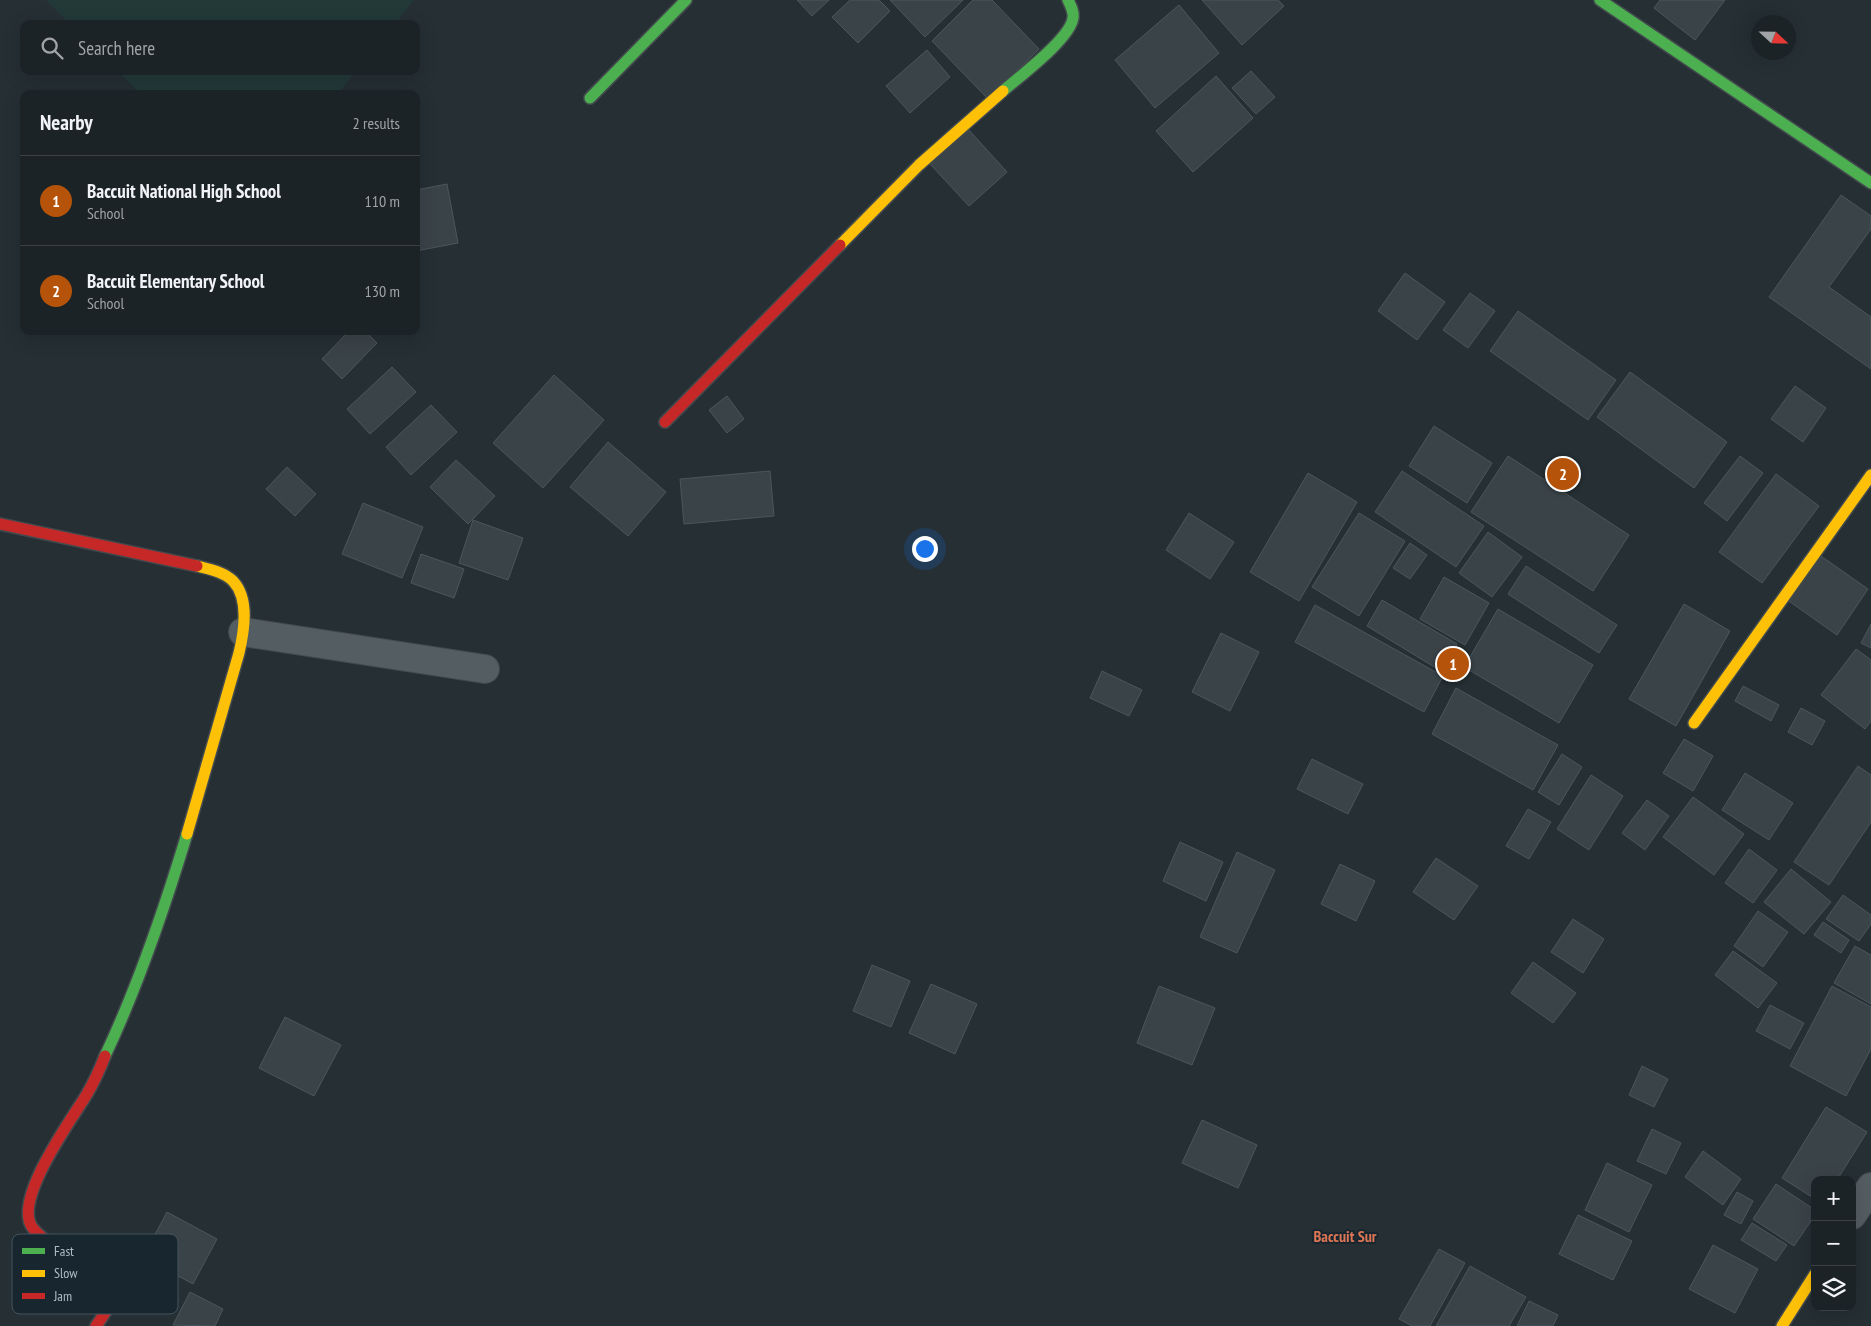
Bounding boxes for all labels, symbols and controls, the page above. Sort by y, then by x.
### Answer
north arrow [1751,15,1796,60]
search box [20,20,420,75]
icon: search [38,34,66,62]
text: Search here [78,36,155,60]
text: Nearby [40,109,93,136]
text: 2 results [353,113,400,133]
text: Baccuit National High School [87,179,281,203]
text: 1 [52,191,60,211]
text: 110 m [365,191,400,211]
text: School [87,203,124,223]
text: Baccuit Elementary School [87,269,264,293]
text: 2 [52,281,60,301]
text: 130 m [365,281,400,301]
text: School [87,293,124,313]
pin: 2 [1547,455,1579,493]
your location [912,536,938,562]
pin: 1 [1437,645,1469,683]
map controls [1811,1176,1856,1311]
button: + [1811,1176,1856,1221]
button: − [1811,1221,1856,1266]
district label: Baccuit Sur [1314,1226,1377,1246]
legend [12,1234,178,1314]
text: Fast [54,1242,74,1260]
text: Slow [54,1264,78,1282]
button: layers [1811,1266,1856,1311]
text: Jam [53,1287,72,1305]

